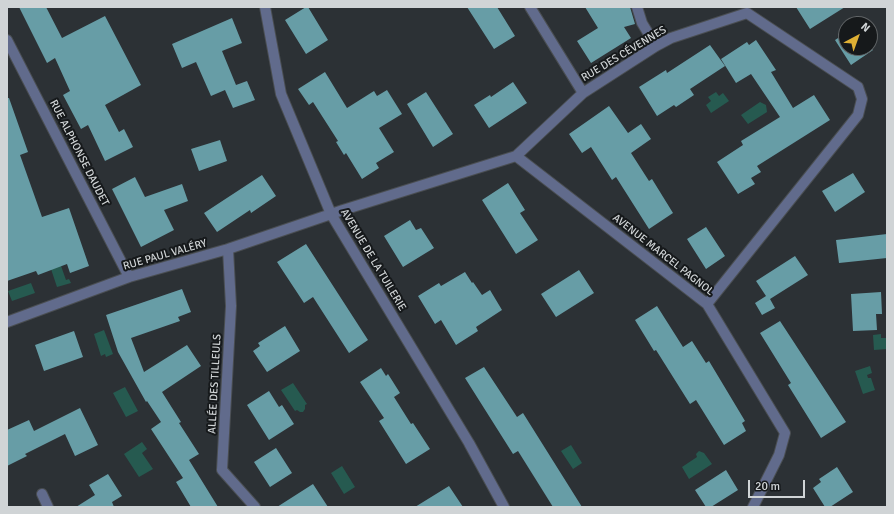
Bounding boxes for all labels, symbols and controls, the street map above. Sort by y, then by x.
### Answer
north arrow [838,16,878,56]
text: N [858,20,873,35]
street label: RUE DES CÉVENNES [579,23,669,85]
street label: RUE ALPHONSE DAUDET [46,98,112,208]
street label: AVENUE DE LA TUILERIE [337,207,409,313]
street label: AVENUE MARCEL PAGNOL [610,211,716,299]
street label: RUE PAUL VALÉRY [122,237,208,273]
street label: ALLÉE DES TILLEULS [206,334,224,434]
scale bar [750,472,807,498]
text: 20 m [755,479,780,494]

